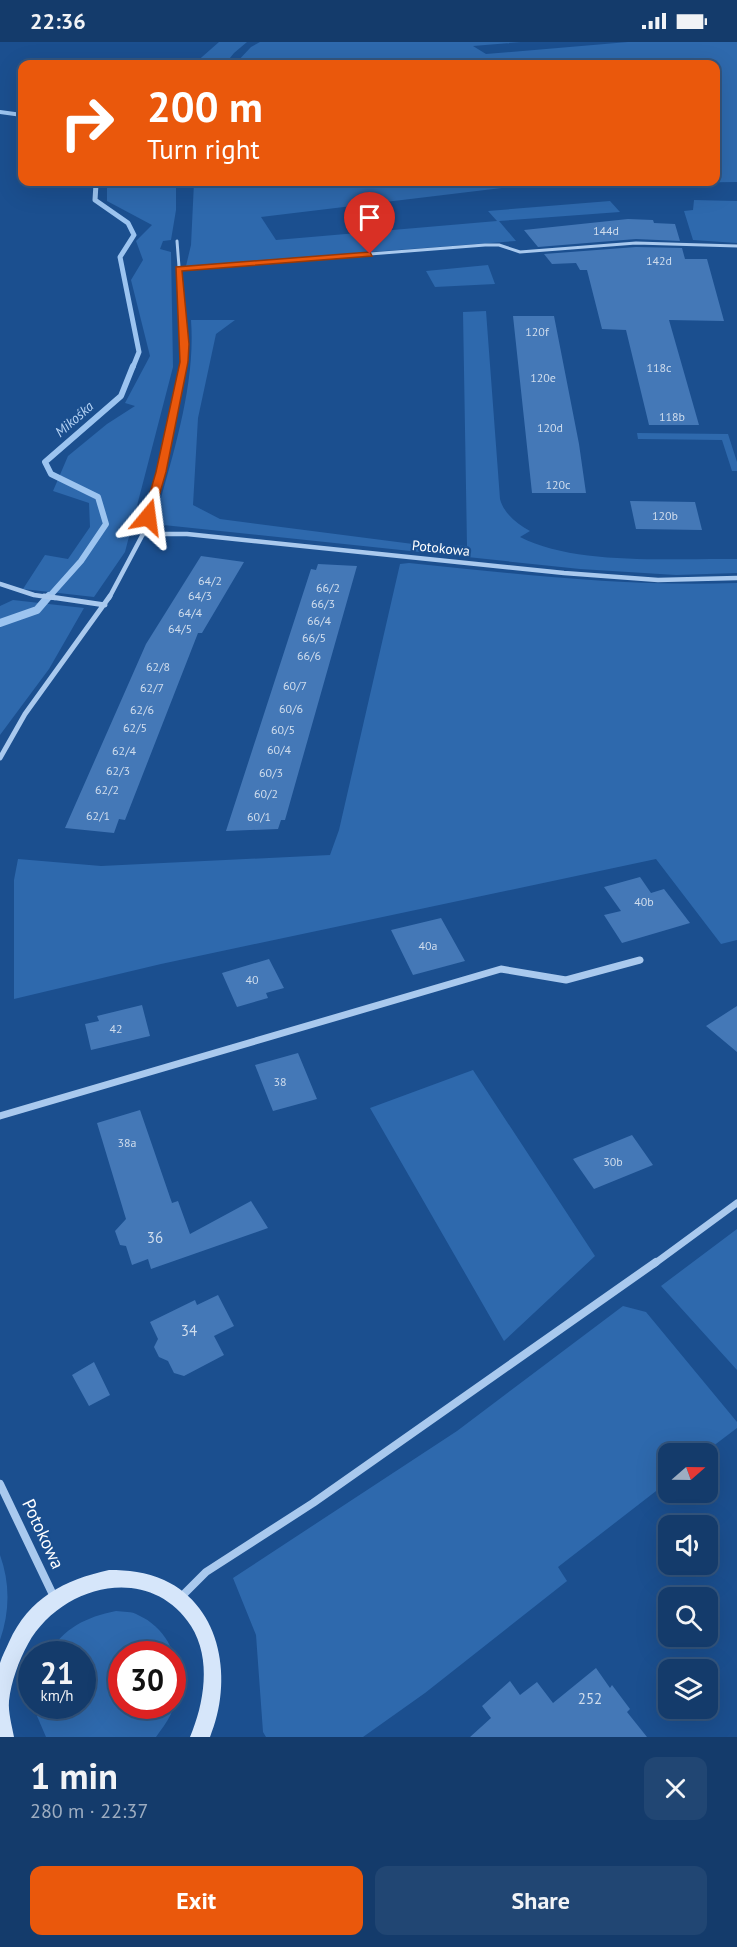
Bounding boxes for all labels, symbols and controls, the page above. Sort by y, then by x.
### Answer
text: 22:36 [30,7,86,35]
text: 200 m [147,79,263,134]
icon: right [48,84,126,162]
text: Turn right [147,132,260,166]
pin [344,192,395,254]
icon: arrive [353,201,386,234]
house number: 144d [593,223,619,238]
house number: 142d [646,253,672,268]
house number: 120f [525,324,550,339]
house number: 118c [646,360,672,375]
house number: 120e [530,370,556,385]
water label: Mikośka [51,397,97,441]
house number: 118b [659,409,685,424]
house number: 120d [537,420,563,435]
house number: 120c [545,477,571,492]
position arrow [116,485,180,549]
house number: 120b [652,508,678,523]
street label: Potokowa [411,536,471,560]
house number: 64/2 [198,573,222,588]
house number: 66/2 [316,580,340,595]
house number: 64/3 [188,588,212,603]
house number: 66/3 [311,596,335,611]
house number: 64/4 [178,605,202,620]
house number: 66/4 [307,613,331,628]
house number: 64/5 [168,621,192,636]
house number: 66/5 [302,630,326,645]
house number: 66/6 [297,648,321,663]
house number: 62/8 [146,659,170,674]
house number: 60/7 [283,678,307,693]
house number: 62/7 [140,680,164,695]
house number: 60/6 [279,701,303,716]
house number: 62/6 [130,702,154,717]
house number: 62/5 [123,720,147,735]
house number: 60/5 [271,722,295,737]
house number: 60/4 [267,742,291,757]
house number: 62/4 [112,743,136,758]
house number: 62/3 [106,763,130,778]
house number: 60/3 [259,765,283,780]
house number: 62/2 [95,782,119,797]
house number: 60/2 [254,786,278,801]
house number: 62/1 [86,808,110,823]
house number: 60/1 [247,809,271,824]
house number: 40b [634,894,654,909]
house number: 40a [418,938,438,953]
house number: 40 [245,972,259,987]
house number: 42 [109,1021,123,1036]
house number: 38 [273,1074,287,1089]
house number: 38a [117,1135,137,1150]
house number: 30b [603,1154,623,1169]
house number: 36 [147,1228,163,1247]
house number: 34 [181,1321,197,1340]
north arrow [658,1443,718,1503]
map controls [658,1443,718,1719]
street label: Potokowa [17,1495,70,1572]
button: sound [658,1515,718,1575]
button: search [658,1587,718,1647]
speed limit sign: 30 [108,1641,186,1719]
text: 21 [40,1653,74,1692]
button: layers [658,1659,718,1719]
text: km/h [41,1686,73,1705]
house number: 252 [578,1689,602,1708]
text: 1 min [30,1752,118,1799]
button: close [644,1757,707,1820]
text: 280 m · 22:37 [30,1798,148,1824]
button: Exit [30,1866,363,1935]
button: Share [375,1866,707,1935]

